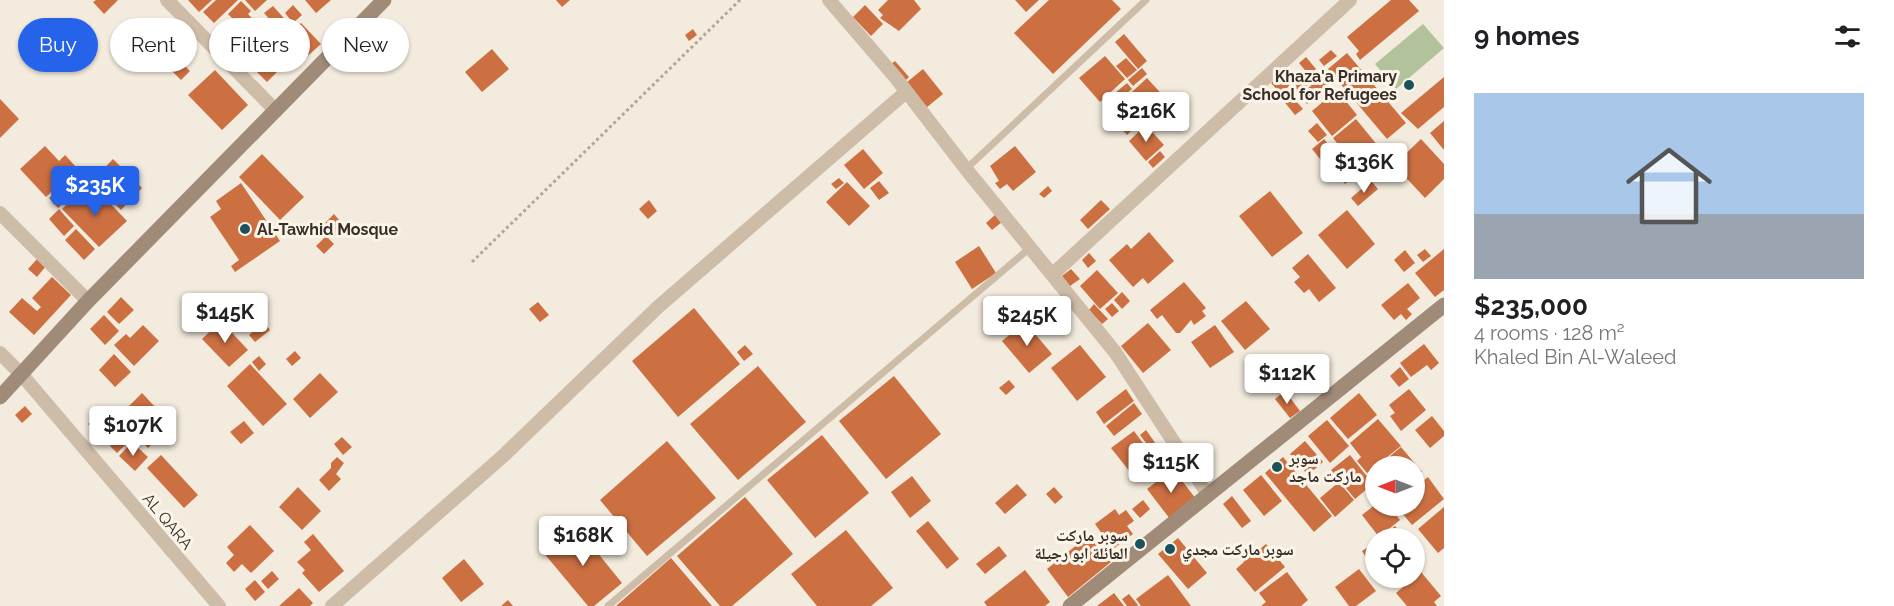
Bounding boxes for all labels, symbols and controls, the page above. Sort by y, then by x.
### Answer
chip: Buy [18,18,98,72]
chip: Rent [110,18,197,72]
chip: Filters [209,18,310,72]
chip: New [322,18,409,72]
icon: filters [1831,20,1864,53]
text: 9 homes [1474,21,1580,51]
place label: Khaza'a Primary School for Refugees [1243,67,1397,104]
marker: Khaza'a Primary School for Refugees [1402,78,1416,92]
pin: $216K [1104,92,1188,143]
text: $216K [1116,99,1176,123]
icon: home [1615,132,1723,240]
pin: $136K [1322,143,1406,194]
text: $136K [1334,150,1394,174]
pin: $235K [53,166,137,217]
text: $235K [65,173,125,197]
place label: Al-Tawhid Mosque [257,220,398,239]
marker: Al-Tawhid Mosque [238,222,252,236]
text: $235,000 [1474,291,1588,321]
pin: $145K [183,293,267,344]
pin: $245K [985,296,1069,347]
text: $145K [196,300,254,324]
text: $245K [997,303,1057,327]
text: 4 rooms · 128 m² [1474,321,1625,345]
text: Khaled Bin Al-Waleed [1474,345,1676,369]
pin: $112K [1245,354,1329,405]
text: $112K [1258,361,1316,385]
pin: $107K [91,406,175,457]
text: $107K [103,413,163,437]
pin: $115K [1129,443,1213,494]
place label: سوبر ماركت ماجد [1288,449,1362,486]
text: $115K [1143,450,1199,474]
north arrow [1365,456,1425,516]
map controls [1365,456,1425,588]
marker: سوبر ماركت ماجد [1270,460,1284,474]
street label: AL QARA [139,489,197,553]
pin: $168K [541,516,625,567]
text: $168K [553,523,613,547]
place label: سوبر ماركت العائلة ابو رجيلة [1034,526,1128,563]
button: locate [1365,528,1425,588]
marker: سوبر ماركت العائلة ابو رجيلة [1133,537,1147,551]
place label: سوبر ماركت مجدي [1182,540,1294,562]
marker: سوبر ماركت مجدي [1163,542,1177,556]

